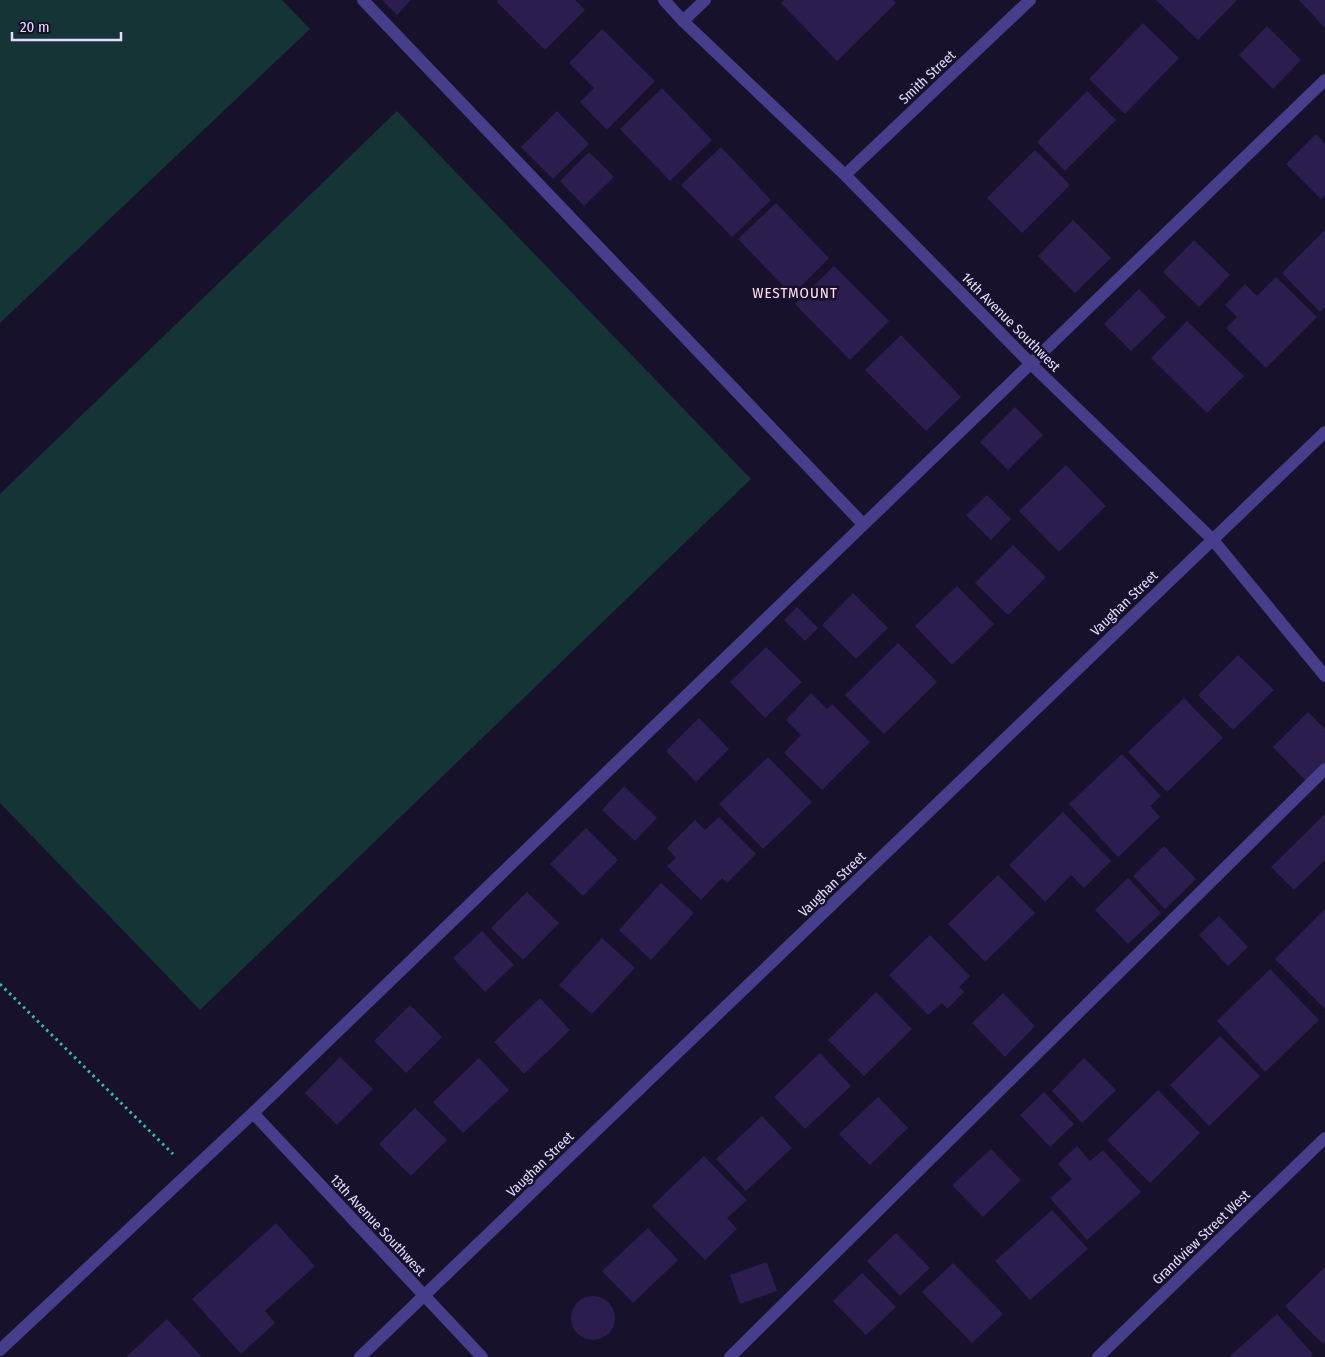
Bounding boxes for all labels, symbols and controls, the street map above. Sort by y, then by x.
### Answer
scale bar [12,10,121,42]
text: 20 m [20,18,50,36]
street label: Smith Street [896,47,959,108]
street label: 14th Avenue Southwest [958,269,1064,376]
district label: WESTMOUNT [752,284,838,302]
street label: Vaughan Street [1087,567,1162,640]
street label: Vaughan Street [795,848,870,921]
street label: Vaughan Street [503,1128,578,1201]
street label: 13th Avenue Southwest [326,1171,429,1280]
street label: Grandview Street West [1149,1186,1254,1288]

